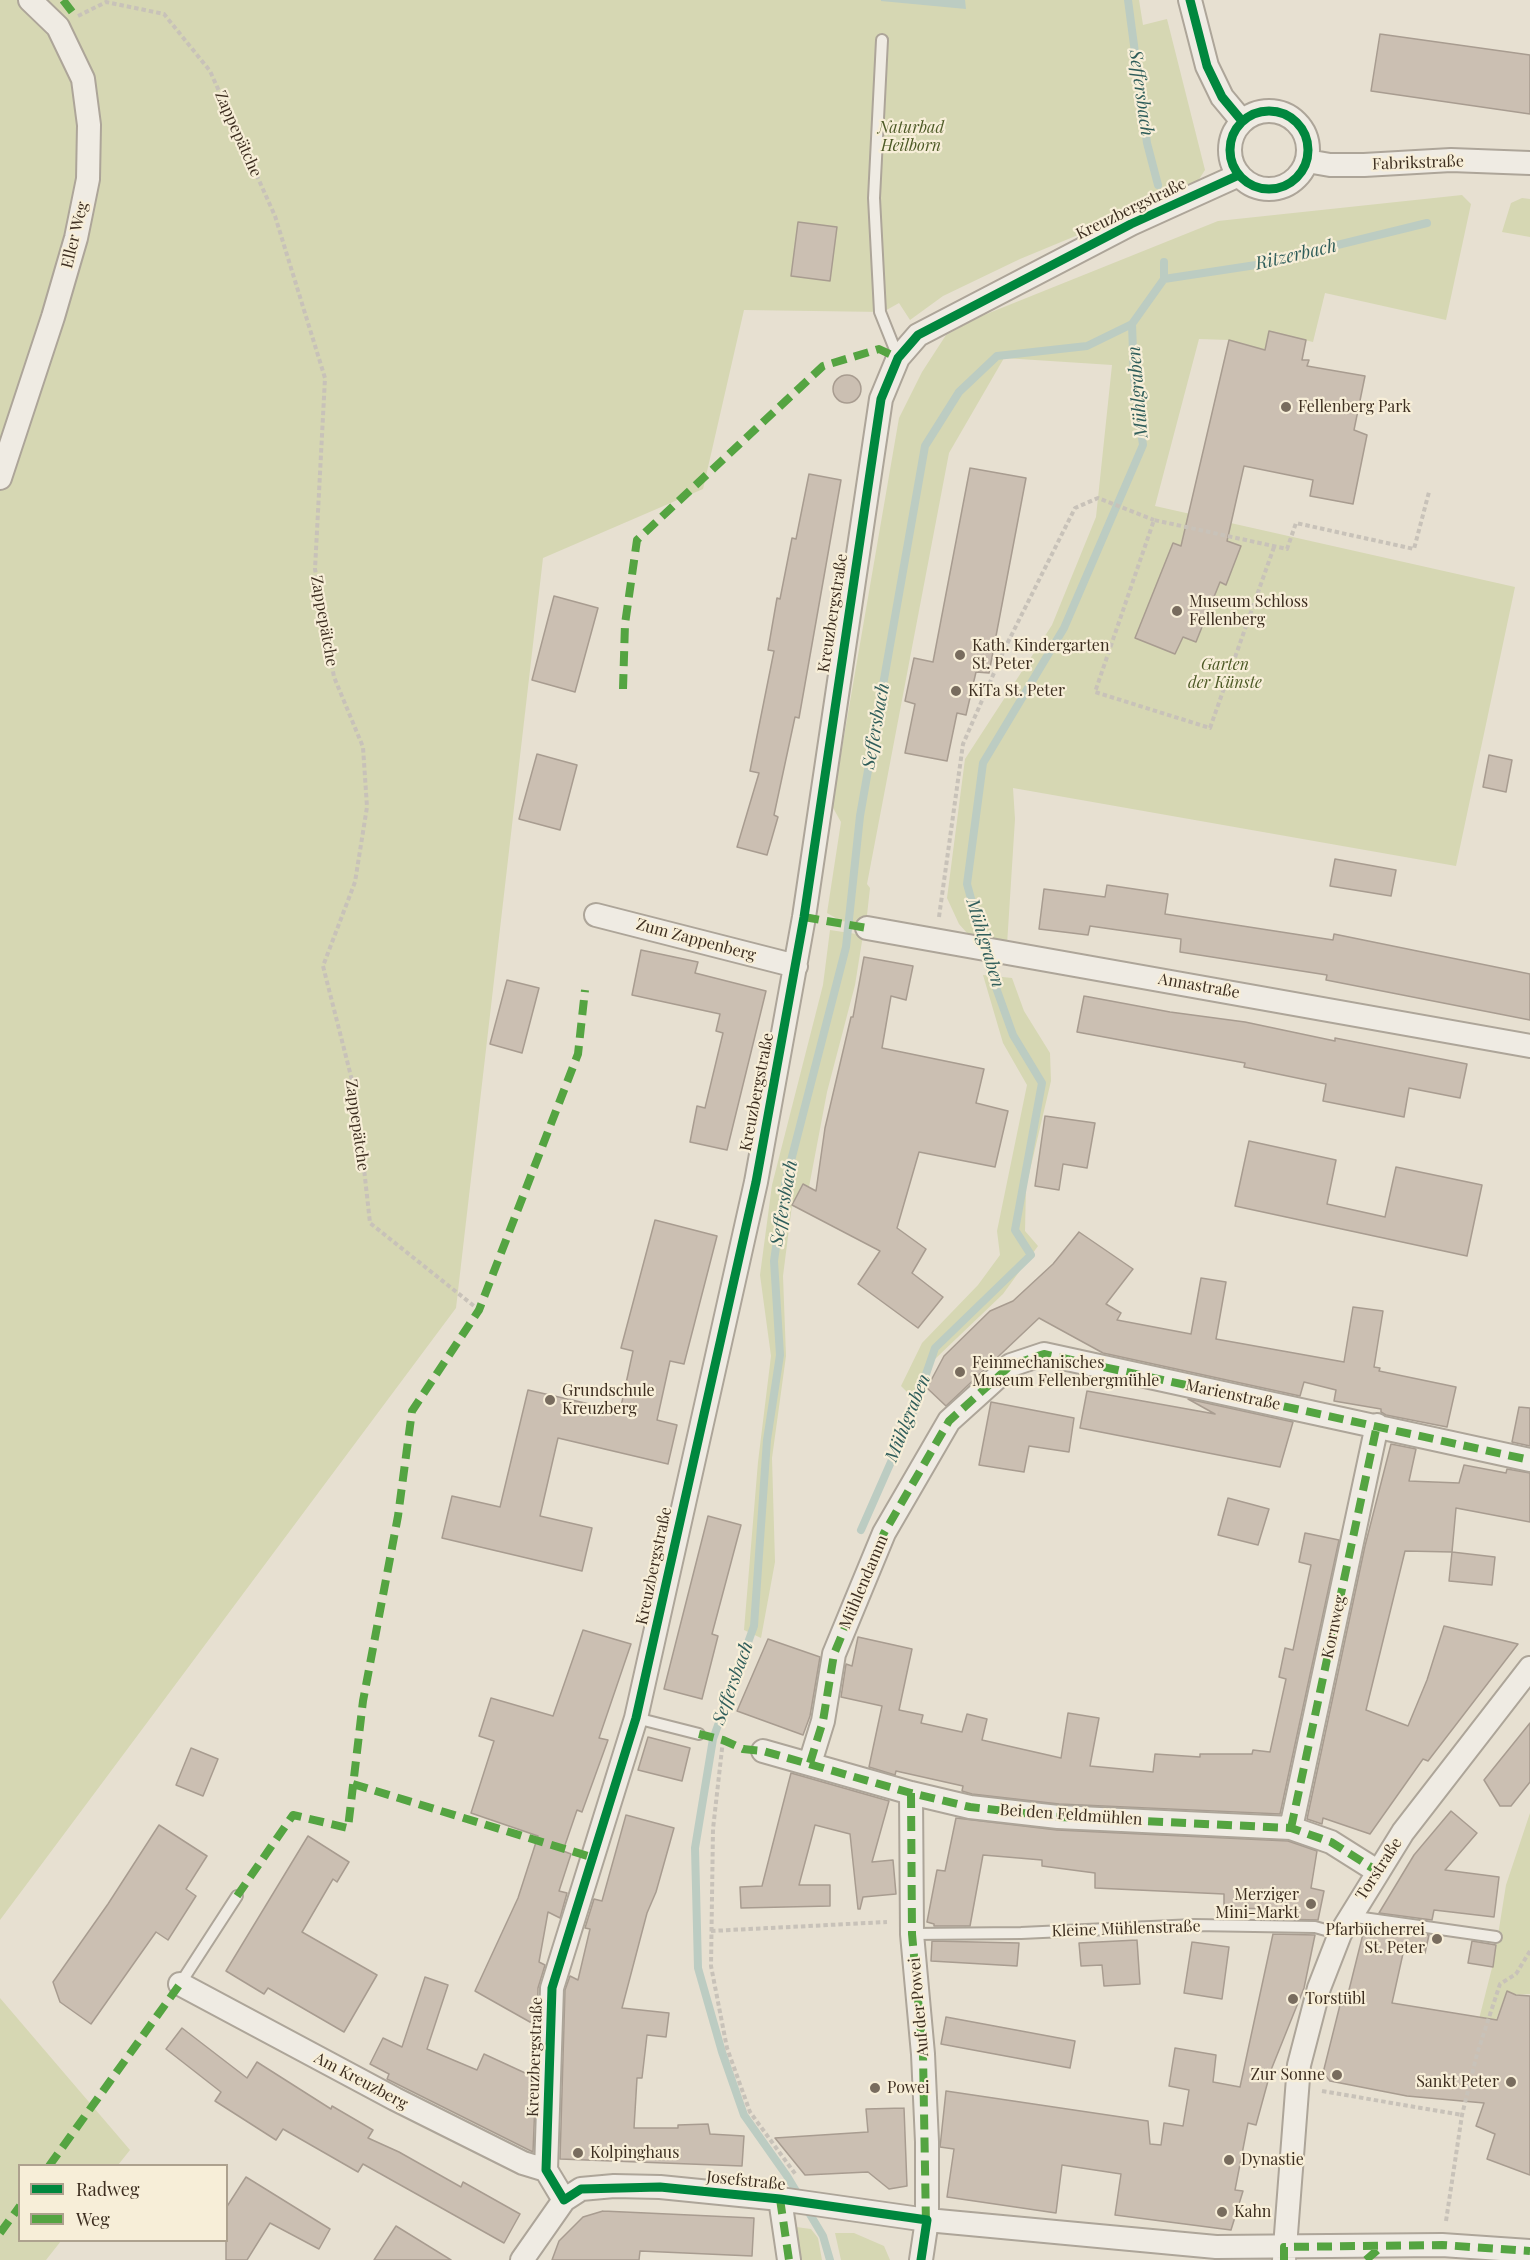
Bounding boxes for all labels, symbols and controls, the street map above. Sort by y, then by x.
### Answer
water label: Seffersbach [1124,49,1158,137]
street label: Zappepätche [210,88,266,180]
park label: Naturbad Heilborn [878,118,944,156]
street label: Fabrikstraße [1372,152,1464,174]
street label: Kreuzbergstraße [1073,174,1189,244]
street label: Eller Weg [57,200,93,270]
water label: Ritzerbach [1253,235,1339,275]
water label: Mühlgraben [1123,345,1153,439]
place label: Fellenberg Park [1298,397,1411,417]
marker: Fellenberg Park [1279,400,1293,414]
street label: Kreuzbergstraße [814,552,852,674]
street label: Zappepätche [307,574,341,668]
place label: Museum Schloss Fellenberg [1189,592,1308,630]
marker: Museum Schloss Fellenberg [1170,604,1184,618]
place label: Kath. Kindergarten St. Peter [972,636,1109,674]
marker: Kath. Kindergarten St. Peter [953,648,967,662]
park label: Garten der Künste [1188,655,1262,693]
water label: Seffersbach [858,681,894,771]
place label: KiTa St. Peter [968,681,1065,701]
marker: KiTa St. Peter [949,684,963,698]
water label: Mühlgraben [961,896,1009,990]
street label: Zum Zappenberg [634,915,758,965]
street label: Annastraße [1157,969,1241,1003]
street label: Kreuzbergstraße [736,1031,778,1153]
street label: Zappepätche [341,1078,373,1172]
water label: Seffersbach [766,1158,802,1248]
place label: Feinmechanisches Museum Fellenbergmühle [972,1353,1159,1391]
marker: Feinmechanisches Museum Fellenbergmühle [953,1365,967,1379]
water label: Mühlgraben [881,1371,935,1465]
street label: Marienstraße [1184,1376,1282,1414]
place label: Grundschule Kreuzberg [562,1381,655,1419]
marker: Grundschule Kreuzberg [543,1393,557,1407]
street label: Kreuzbergstraße [632,1505,676,1627]
street label: Mühlendamm [836,1532,892,1632]
street label: Kornweg [1318,1593,1350,1661]
water label: Seffersbach [708,1639,758,1727]
street label: Bei den Feldmühlen [999,1800,1143,1830]
street label: Torstraße [1352,1834,1406,1904]
place label: Merziger Mini-Markt [1215,1885,1299,1923]
marker: Merziger Mini-Markt [1304,1897,1318,1911]
street label: Kleine Mühlenstraße [1051,1917,1201,1941]
place label: Pfarbücherrei St. Peter [1326,1920,1425,1958]
marker: Pfarbücherrei St. Peter [1430,1932,1444,1946]
street label: Auf der Powei [905,1957,933,2057]
place label: Torstübl [1305,1989,1366,2009]
marker: Torstübl [1286,1992,1300,2006]
street label: Kreuzbergstraße [523,1997,547,2117]
street label: Am Kreuzberg [311,2048,411,2114]
place label: Zur Sonne [1251,2065,1325,2085]
marker: Zur Sonne [1330,2068,1344,2082]
place label: Sankt Peter [1416,2072,1499,2092]
marker: Sankt Peter [1504,2075,1518,2089]
place label: Powei [887,2078,930,2098]
marker: Powei [868,2081,882,2095]
place label: Kolpinghaus [590,2143,679,2163]
marker: Kolpinghaus [571,2146,585,2160]
place label: Dynastie [1241,2150,1304,2170]
marker: Dynastie [1222,2153,1236,2167]
legend [18,2164,228,2242]
street label: Josefstraße [705,2167,787,2195]
text: Radweg [76,2177,139,2201]
place label: Kahn [1234,2202,1271,2222]
marker: Kahn [1215,2205,1229,2219]
text: Weg [76,2207,110,2231]

